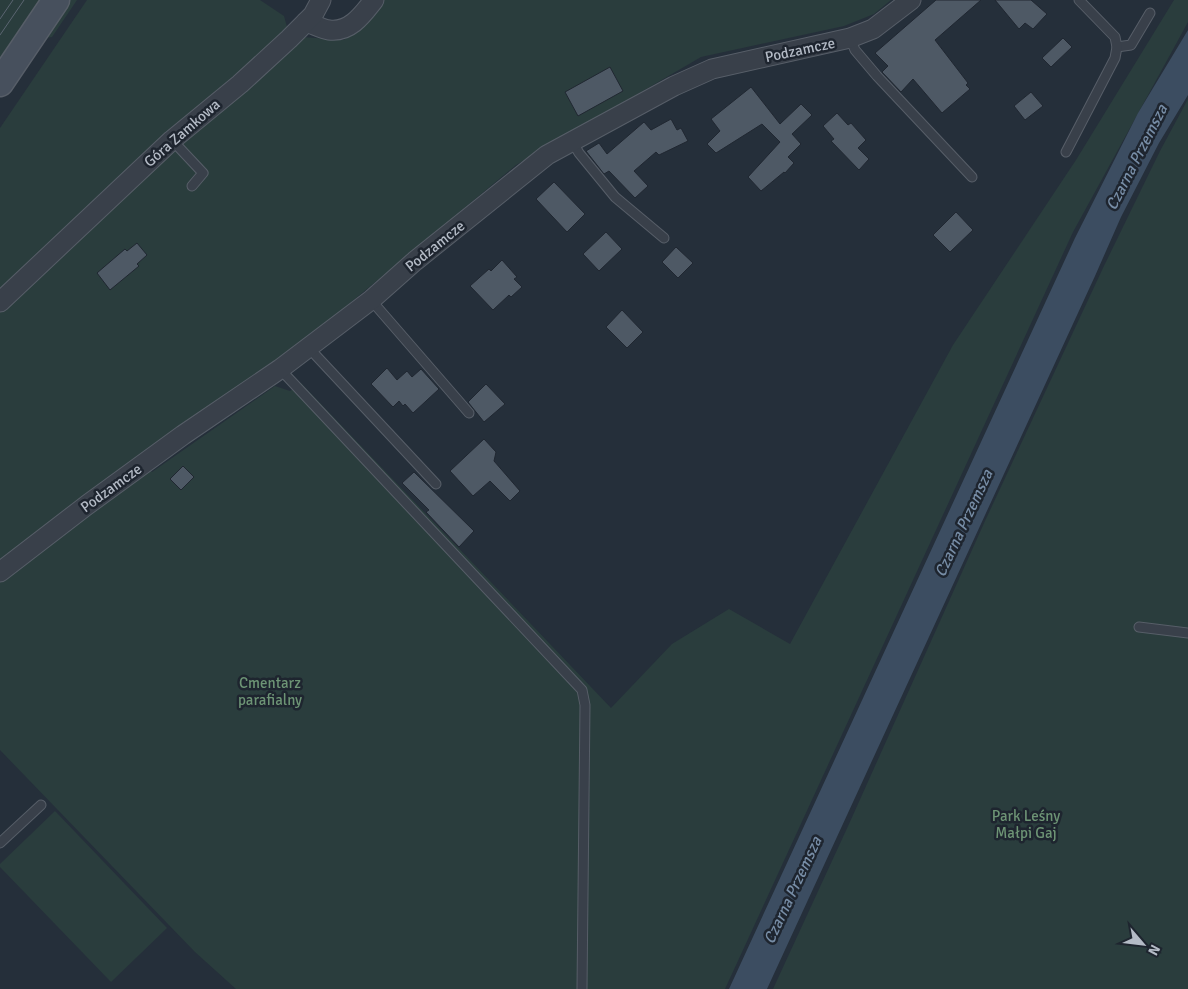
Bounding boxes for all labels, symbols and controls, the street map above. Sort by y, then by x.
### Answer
street label: Podzamcze [763,34,837,66]
street label: Góra Zamkowa [140,95,224,171]
water label: Czarna Przemsza [1102,100,1173,214]
street label: Podzamcze [402,217,468,275]
street label: Podzamcze [77,460,145,516]
water label: Czarna Przemsza [930,466,998,580]
park label: Cmentarz parafialny [238,674,302,709]
park label: Park Leśny Małpi Gaj [992,807,1060,842]
water label: Czarna Przemsza [759,833,827,947]
north arrow [1118,919,1168,969]
text: N [1144,942,1164,958]

